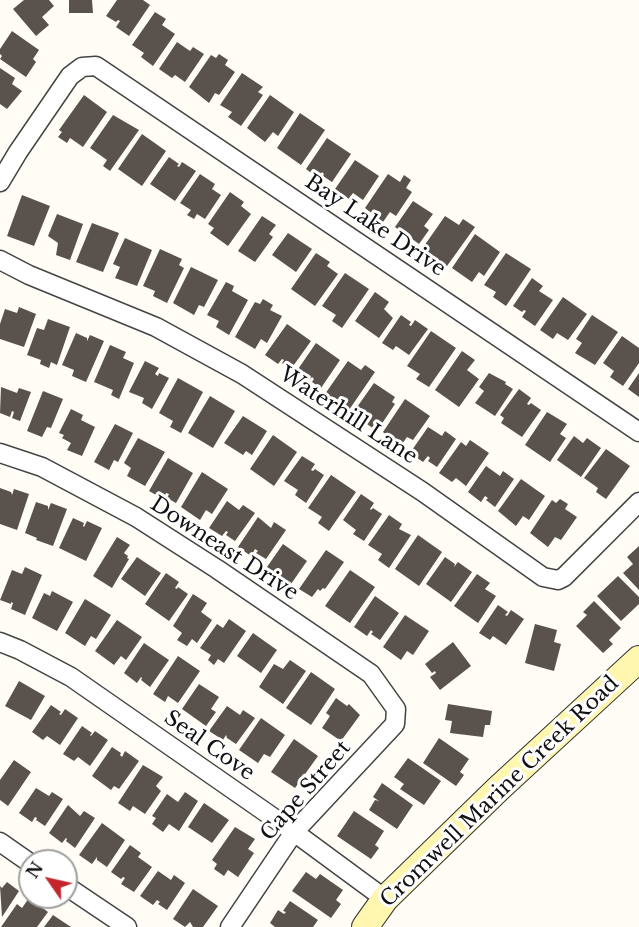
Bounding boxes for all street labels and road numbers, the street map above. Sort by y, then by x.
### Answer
street label: Bay Lake Drive [300,170,450,282]
street label: Waterhill Lane [274,362,422,470]
street label: Downeast Drive [145,492,303,606]
street label: Cromwell Marine Creek Road [376,671,624,913]
street label: Seal Cove [159,706,259,786]
street label: Cape Street [256,736,356,846]

